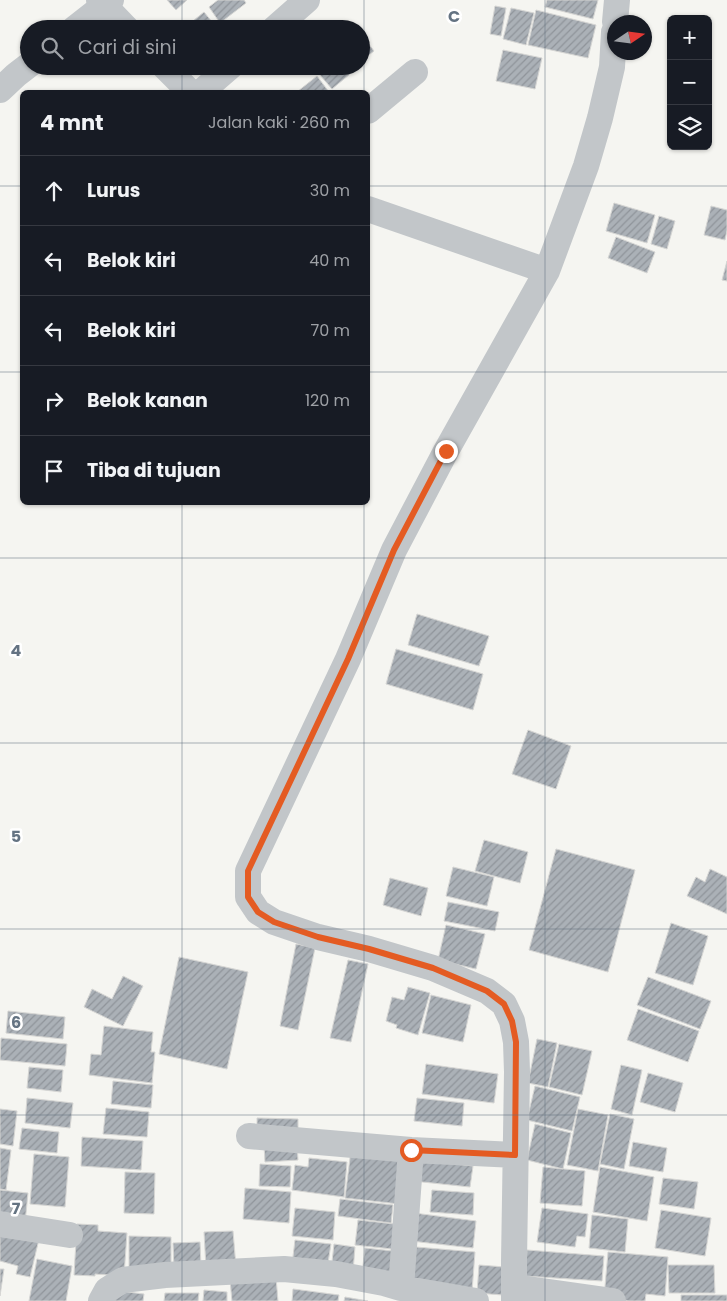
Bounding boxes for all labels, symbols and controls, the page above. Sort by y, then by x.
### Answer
text: C [448,5,460,28]
north arrow [607,15,652,60]
map controls [667,15,712,150]
button: + [667,15,712,60]
search box [20,20,370,75]
icon: search [38,34,66,62]
text: Cari di sini [78,34,176,61]
button: − [667,60,712,105]
button: layers [667,105,712,150]
text: 4 mnt [40,108,104,137]
text: Jalan kaki · 260 m [208,111,350,134]
icon: ahead [40,177,68,205]
text: Lurus [87,177,140,204]
text: 30 m [310,179,350,202]
icon: left [40,247,68,275]
text: Belok kiri [87,247,176,274]
text: 40 m [309,249,350,272]
icon: left [40,317,68,345]
text: Belok kiri [87,317,176,344]
text: 70 m [310,319,350,342]
icon: right [40,387,68,415]
text: Belok kanan [87,387,208,414]
text: 120 m [305,389,350,412]
route end [435,440,458,463]
icon: arrive [40,457,68,485]
text: Tiba di tujuan [87,457,221,484]
text: 4 [11,639,22,662]
text: 5 [11,825,21,848]
text: 6 [11,1011,21,1034]
route start [400,1139,423,1162]
text: 7 [12,1197,21,1220]

